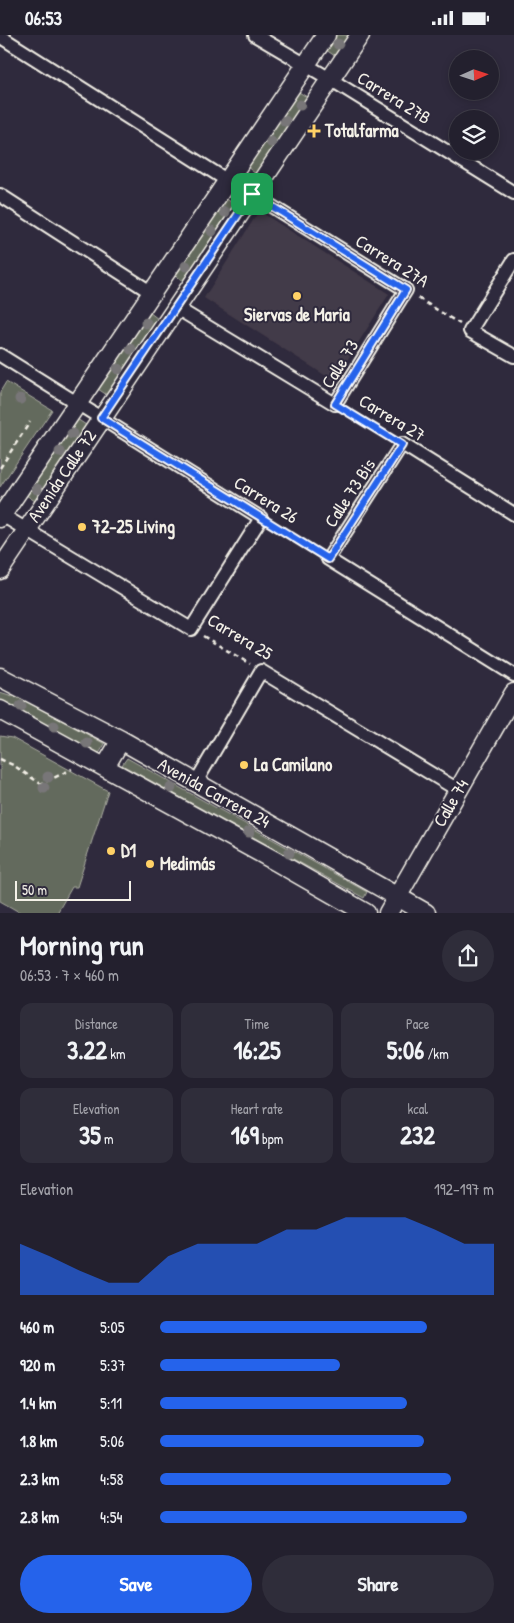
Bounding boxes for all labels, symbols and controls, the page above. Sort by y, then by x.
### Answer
text: 06:53 [25,5,62,31]
north arrow [449,50,499,100]
map controls [449,50,499,160]
street label: Carrera 27B [353,65,436,130]
button: layers [449,110,499,160]
place label: Totalfarma [324,118,399,143]
marker: Totalfarma [307,124,321,138]
pin [231,173,273,215]
icon: arrive [238,180,266,208]
street label: Carrera 27A [351,228,434,293]
marker: Siervas de Maria [291,290,303,302]
place label: Siervas de Maria [244,302,351,327]
street label: Calle 73 [315,335,364,393]
street label: Carrera 27 [354,388,430,447]
street label: Avenida Calle 72 [21,424,102,527]
street label: Calle 73 Bis [318,453,381,532]
street label: Carrera 26 [229,470,303,529]
place label: 72-25 Living [91,514,175,540]
marker: 72-25 Living [76,521,88,533]
street label: Carrera 25 [203,607,278,666]
street label: Avenida Carrera 24 [154,751,275,834]
place label: La Camilano [254,752,333,777]
marker: La Camilano [238,759,250,771]
street label: Calle 74 [427,774,474,831]
place label: D1 [121,838,137,863]
marker: D1 [105,845,117,857]
place label: Medimás [160,851,215,876]
marker: Medimás [144,858,156,870]
scale bar [15,878,131,901]
text: 50 m [22,880,47,899]
text: Morning run [20,926,144,964]
button: share [442,930,494,982]
text: 06:53 · 7 × 460 m [20,964,119,986]
text: Distance [75,1014,118,1033]
text: Time [245,1014,269,1033]
text: Pace [406,1014,429,1033]
text: 3.22 [67,1033,107,1067]
text: 16:25 [233,1033,281,1067]
text: 5:06 [387,1033,424,1067]
text: km [107,1044,126,1063]
text: /km [424,1044,449,1063]
text: Elevation [73,1099,120,1118]
text: Heart rate [231,1099,283,1118]
text: kcal [407,1099,428,1118]
text: 35 [79,1118,101,1152]
text: 169 [231,1118,259,1152]
text: 232 [400,1118,435,1152]
text: m [101,1129,114,1148]
text: bpm [259,1129,283,1148]
text: Elevation [20,1178,73,1200]
text: 192–197 m [434,1178,494,1200]
text: 460 m [20,1316,54,1338]
text: 5:05 [100,1316,124,1338]
text: 920 m [20,1354,55,1376]
text: 5:37 [100,1354,126,1376]
text: 1.4 km [20,1392,56,1414]
text: 5:11 [100,1392,122,1414]
text: 1.8 km [20,1430,57,1452]
text: 5:06 [100,1430,124,1452]
text: 2.3 km [20,1468,59,1490]
text: 4:58 [100,1468,123,1490]
text: 2.8 km [20,1506,59,1528]
text: 4:54 [100,1506,122,1528]
button: Save [20,1555,252,1613]
button: Share [262,1555,494,1613]

